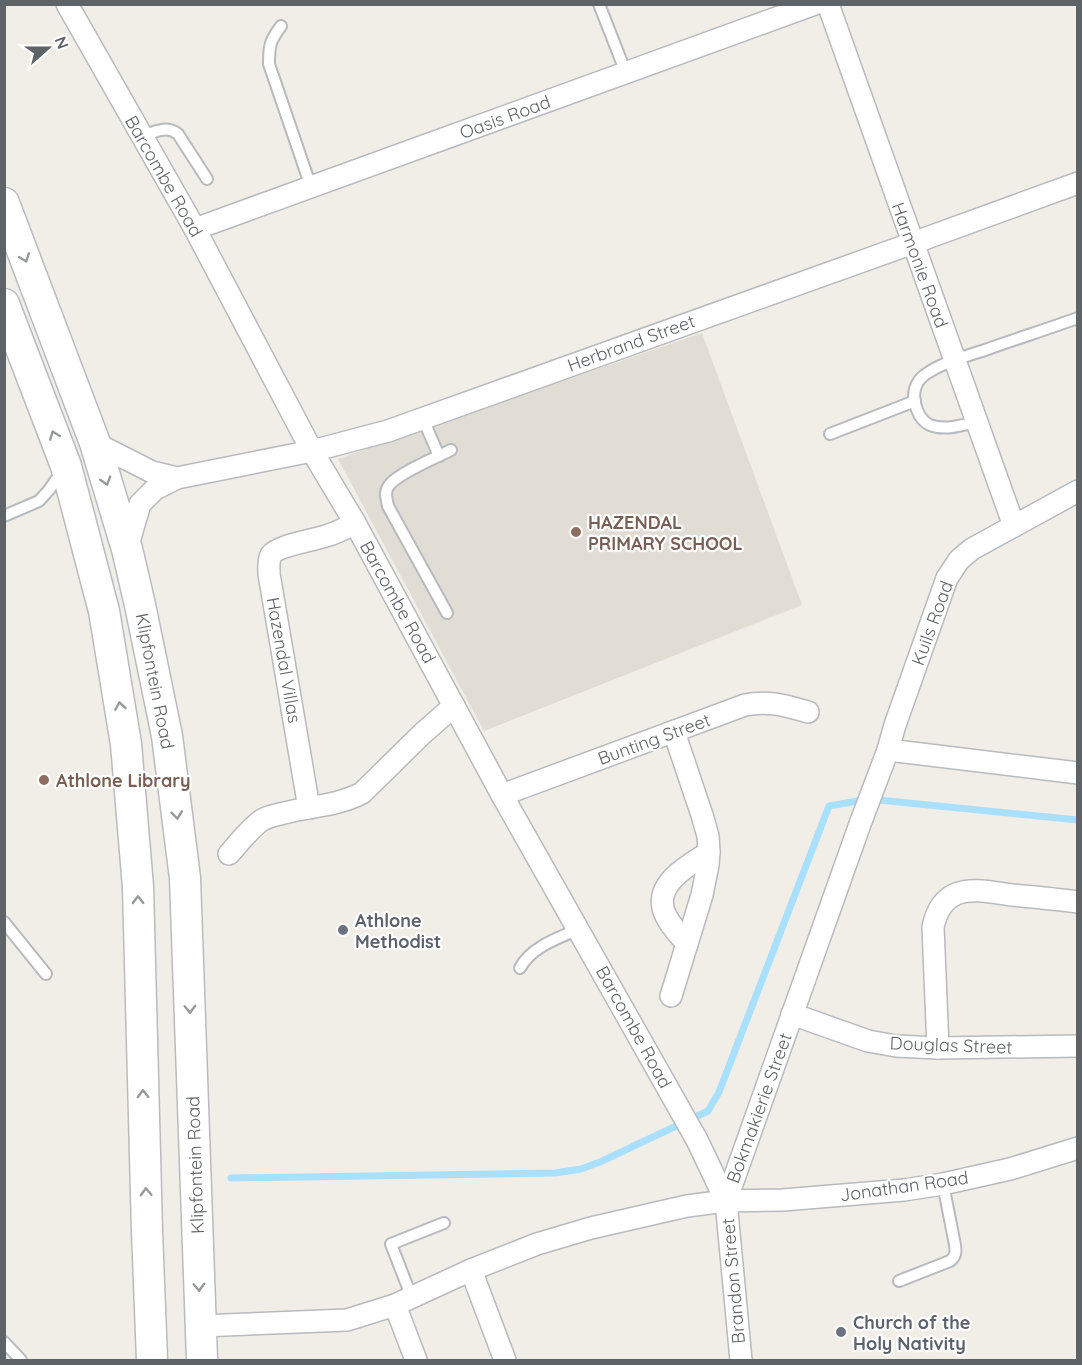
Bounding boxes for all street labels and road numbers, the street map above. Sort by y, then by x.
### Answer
street label: Oasis Road [456,90,554,144]
street label: Barcombe Road [120,111,208,241]
street label: Harmonie Road [887,199,953,331]
street label: Herbrand Street [564,309,698,377]
street label: Barcombe Road [355,537,441,667]
street label: Kuils Road [906,578,958,668]
street label: Hazendal Villas [262,595,306,725]
street label: Klipfontein Road [131,611,179,751]
street label: Bunting Street [595,708,713,770]
street label: Barcombe Road [591,962,677,1092]
street label: Bokmakierie Street [721,1030,797,1186]
street label: Douglas Street [889,1031,1013,1059]
street label: Klipfontein Road [181,1096,209,1234]
street label: Jonathan Road [838,1166,970,1206]
street label: Brandon Street [716,1217,750,1345]

